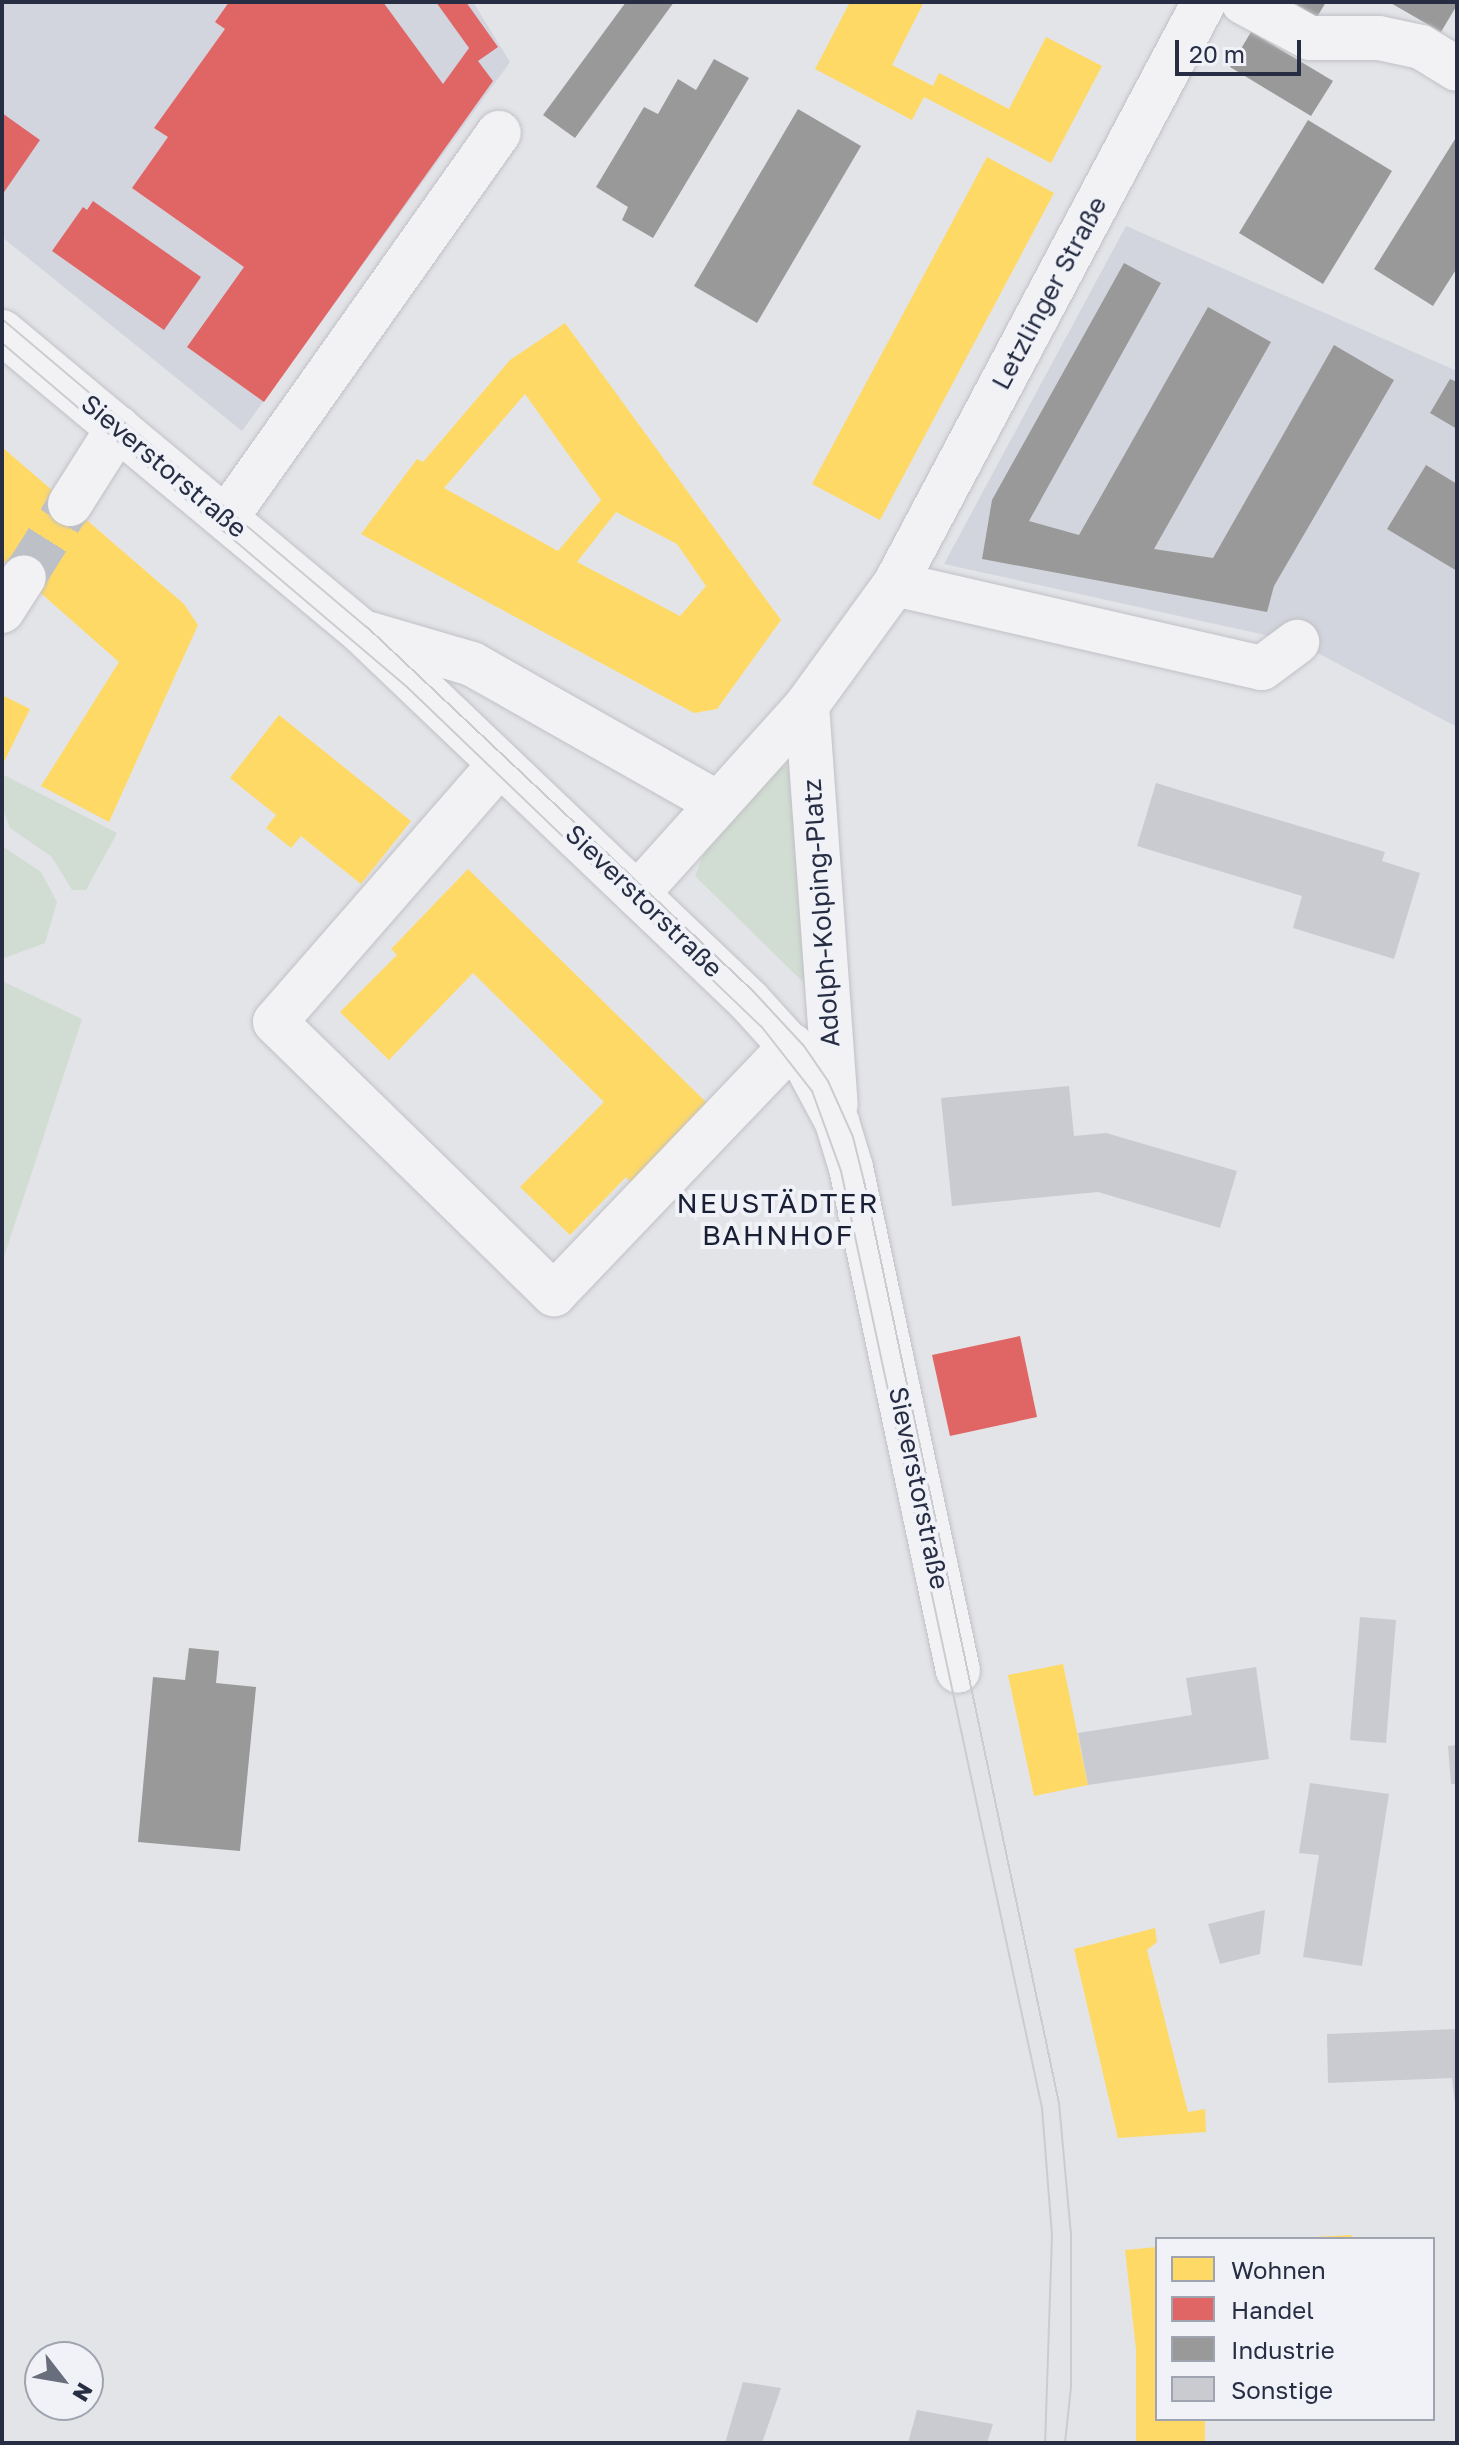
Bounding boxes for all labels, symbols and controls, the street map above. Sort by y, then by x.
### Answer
scale bar [1179,24,1305,74]
text: 20 m [1189,39,1245,68]
street label: Letzlinger Straße [985,191,1113,395]
street label: Sieverstorstraße [75,388,253,544]
street label: Adolph-Kolping-Platz [796,778,846,1048]
street label: Sieverstorstraße [559,818,729,984]
district label: NEUSTÄDTER BAHNHOF [677,1186,879,1252]
street label: Sieverstorstraße [882,1384,956,1592]
legend [1155,2237,1435,2421]
text: Wohnen [1231,2255,1326,2284]
text: Handel [1231,2295,1314,2324]
text: Industrie [1231,2335,1335,2364]
north arrow [24,2341,104,2421]
text: Sonstige [1231,2375,1333,2404]
text: N [67,2378,99,2407]

